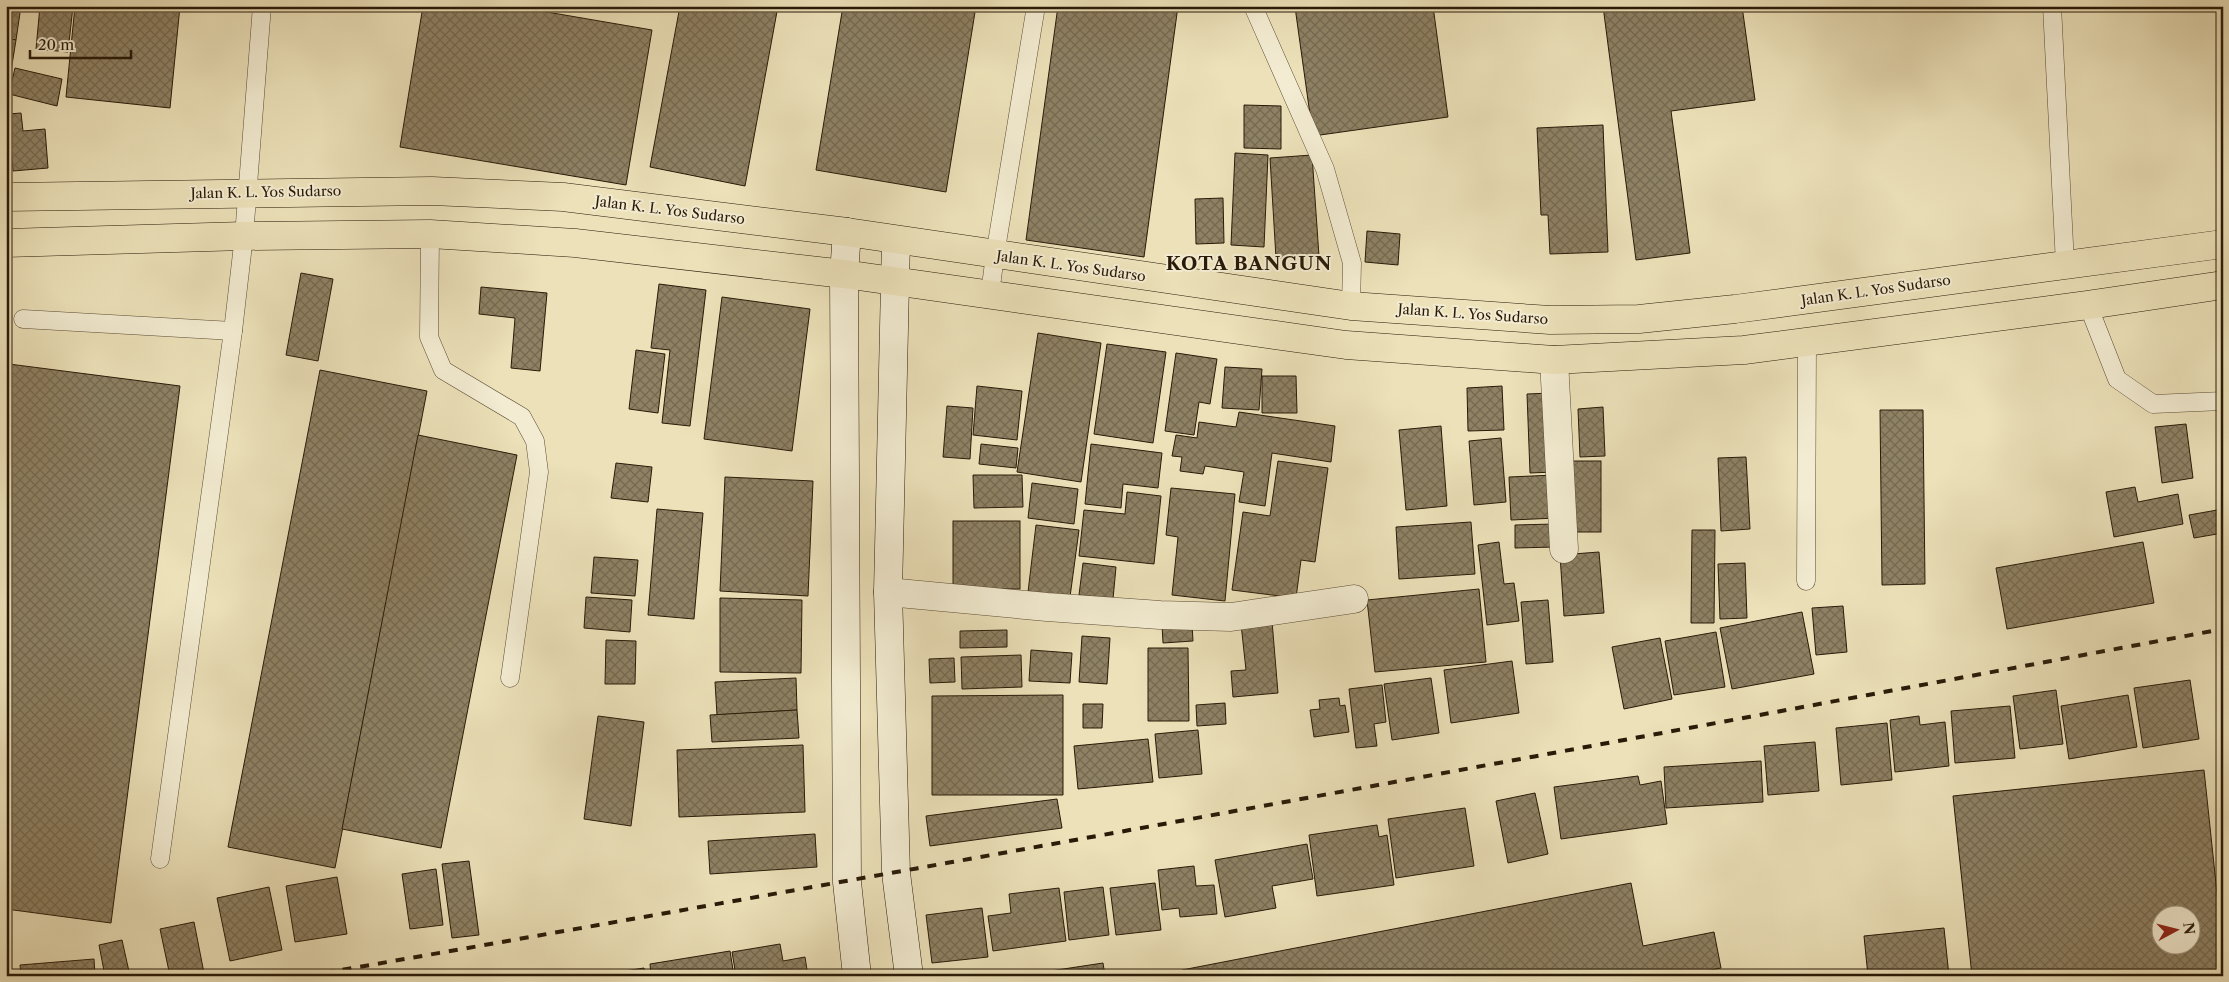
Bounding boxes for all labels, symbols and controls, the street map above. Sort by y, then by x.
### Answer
scale bar [30,28,131,60]
text: 20 m [38,35,74,54]
street label: Jalan K. L. Yos Sudarso [188,182,342,202]
street label: Jalan K. L. Yos Sudarso [592,192,746,228]
street label: Jalan K. L. Yos Sudarso [993,246,1147,285]
district label: KOTA BANGUN [1166,252,1332,275]
street label: Jalan K. L. Yos Sudarso [1798,271,1952,310]
street label: Jalan K. L. Yos Sudarso [1395,300,1549,328]
north arrow [2152,904,2202,954]
text: N [2179,921,2199,936]

